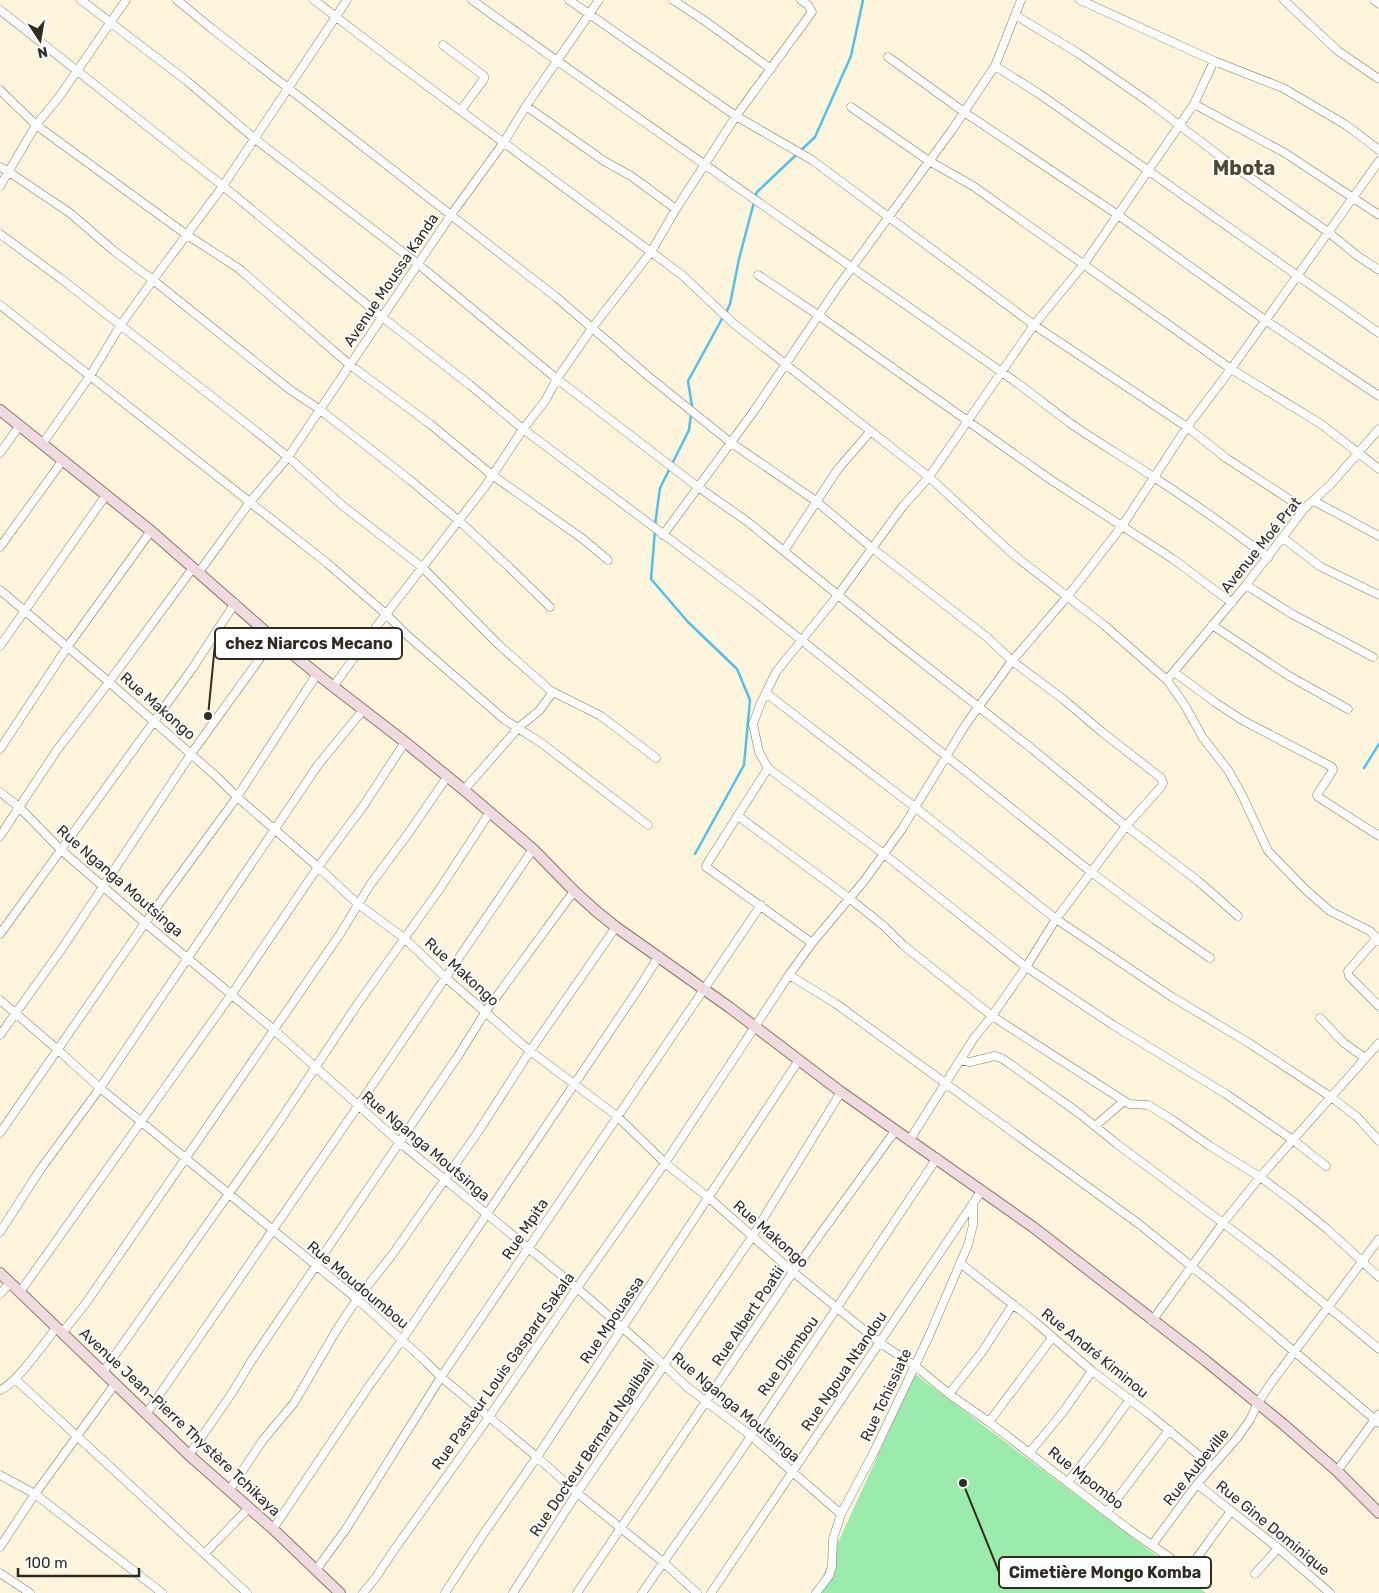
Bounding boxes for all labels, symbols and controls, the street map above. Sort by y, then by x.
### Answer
north arrow [15,15,65,65]
text: N [36,43,49,62]
district label: Mbota [1213,156,1275,180]
street label: Avenue Moussa Kanda [340,210,442,350]
street label: Avenue Moé Prat [1217,493,1305,597]
callout: chez Niarcos Mecano [215,628,402,659]
text: chez Niarcos Mecano [225,634,393,653]
street label: Rue Makongo [117,668,199,744]
street label: Rue Nganga Moutsinga [53,821,187,941]
street label: Rue Makongo [421,934,503,1010]
street label: Rue Nganga Moutsinga [358,1087,494,1205]
street label: Rue Mpita [498,1195,552,1263]
street label: Rue Makongo [730,1196,812,1272]
street label: Rue Moudoumbou [304,1237,412,1333]
street label: Rue Albert Poatii [708,1263,788,1369]
street label: Rue Pasteur Louis Gaspard Sakala [428,1269,578,1473]
street label: Rue Mpouassa [576,1273,648,1367]
street label: Rue André Kiminou [1038,1304,1152,1402]
street label: Rue Ngoua Ntandou [797,1308,891,1434]
street label: Rue Djembou [754,1313,822,1399]
street label: Avenue Jean-Pierre Thystère Tchikaya [76,1324,284,1520]
street label: Rue Tchissiate [857,1346,915,1444]
street label: Rue Nganga Moutsinga [668,1348,804,1466]
street label: Rue Docteur Bernard Ngalibali [526,1356,658,1540]
street label: Rue Aubeville [1159,1425,1233,1509]
street label: Rue Mpombo [1044,1443,1128,1513]
street label: Rue Gine Dominique [1213,1477,1333,1579]
scale bar [18,1546,139,1578]
text: 100 m [25,1554,67,1572]
callout: Cimetière Mongo Komba [999,1557,1211,1588]
text: Cimetière Mongo Komba [1009,1563,1201,1582]

